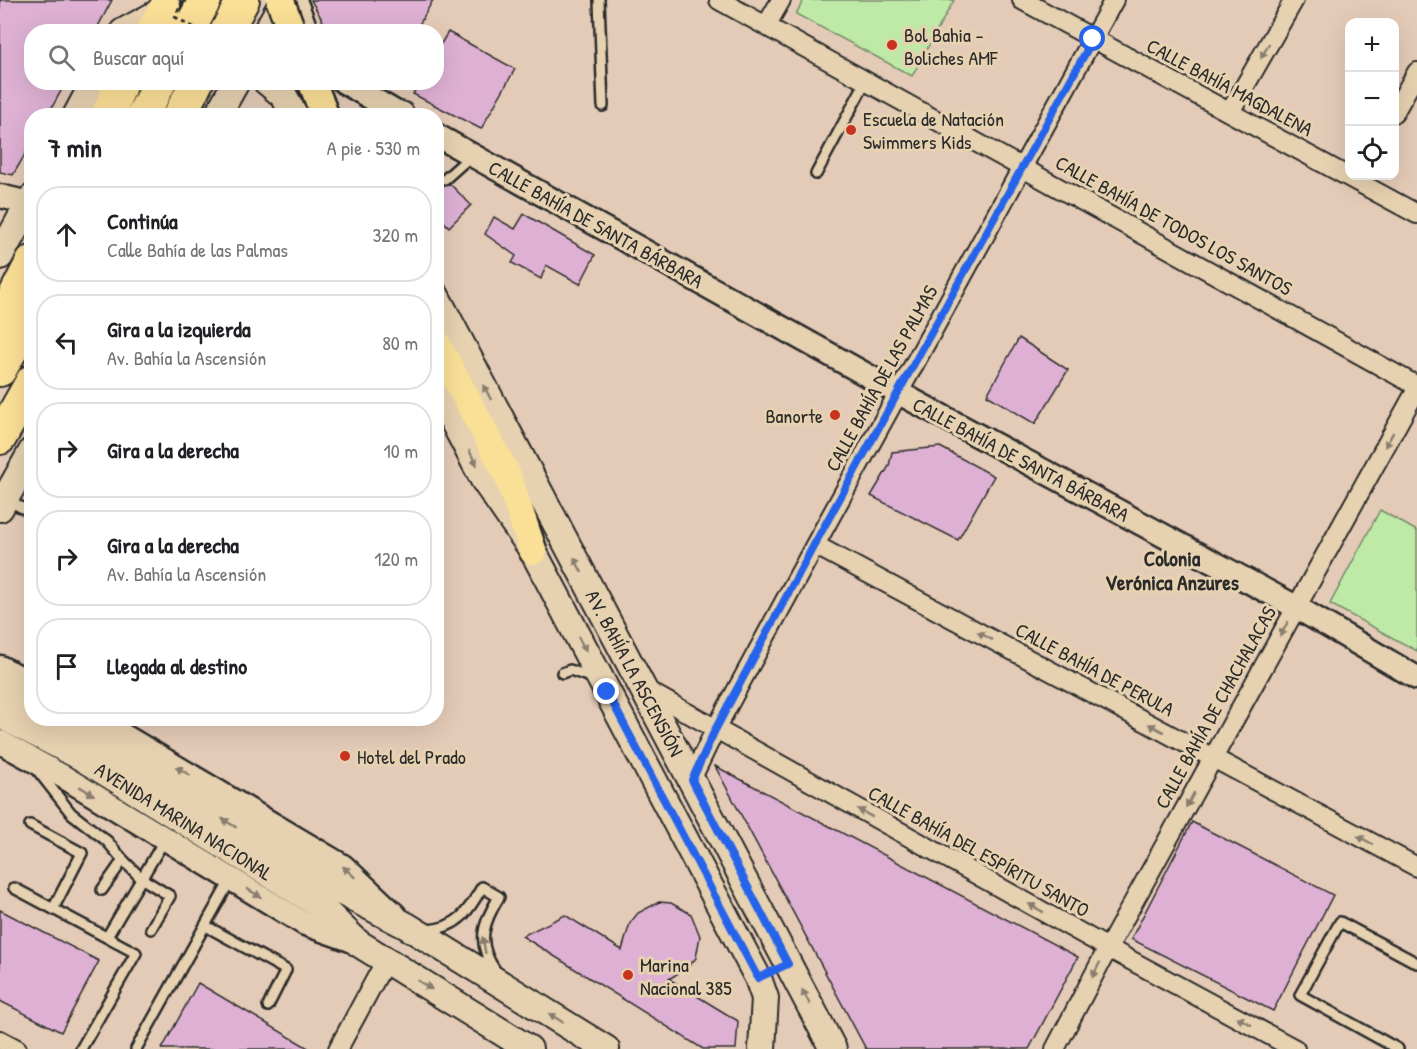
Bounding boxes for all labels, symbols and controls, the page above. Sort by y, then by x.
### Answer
map controls [1345,18,1399,180]
button: + [1345,18,1399,72]
place label: Bol Bahia - Boliches AMF [904,21,998,71]
search box [24,24,444,90]
route start [1079,25,1105,51]
street label: CALLE BAHÍA MAGDALENA [1142,32,1318,142]
marker: Bol Bahia - Boliches AMF [885,38,899,52]
icon: search [45,41,78,74]
text: Buscar aquí [93,42,185,72]
one-way arrow [1260,43,1270,60]
button: − [1345,72,1399,126]
place label: Escuela de Natación Swimmers Kids [863,105,1004,155]
marker: Escuela de Natación Swimmers Kids [844,123,858,137]
button: locate [1345,126,1399,180]
text: 7 min [48,130,102,165]
text: A pie · 530 m [327,134,420,161]
street label: CALLE BAHÍA DE TODOS LOS SANTOS [1051,149,1297,301]
street label: CALLE BAHÍA DE SANTA BÁRBARA [484,154,708,294]
text: Continúa [107,206,178,236]
icon: ahead [50,218,83,251]
text: 320 m [373,221,418,248]
text: Calle Bahía de las Palmas [107,236,288,263]
street label: CALLE BAHÍA DE LAS PALMAS [819,280,943,476]
text: Gira a la izquierda [107,314,251,344]
icon: left [50,326,83,359]
text: 80 m [382,329,418,356]
text: Av. Bahía la Ascensión [107,344,266,371]
one-way arrow [482,383,492,400]
street label: CALLE BAHÍA DE SANTA BÁRBARA [908,390,1134,528]
place label: Banorte [765,402,823,429]
marker: Banorte [828,408,842,422]
one-way arrow [1384,432,1394,449]
icon: right [50,434,83,467]
text: Gira a la derecha [107,435,239,465]
text: 10 m [384,437,418,464]
one-way arrow [468,450,478,467]
text: Gira a la derecha [107,530,239,560]
icon: right [50,542,83,575]
district label: Colonia Verónica Anzures [1105,544,1239,597]
text: 120 m [374,545,418,572]
one-way arrow [573,556,583,573]
text: Av. Bahía la Ascensión [107,560,266,587]
street label: AV. BAHÍA LA ASCENSIÓN [580,585,690,761]
street label: CALLE BAHÍA DE CHACHALACAS [1148,601,1282,813]
street label: CALLE BAHÍA DE PERULA [1011,616,1179,722]
one-way arrow [1279,621,1289,638]
one-way arrow [976,631,993,641]
one-way arrow [577,636,587,653]
icon: arrive [50,650,83,683]
text: Llegada al destino [107,651,247,681]
route end [593,678,619,704]
one-way arrow [1148,723,1165,733]
place label: Hotel del Prado [357,743,466,770]
marker: Hotel del Prado [338,749,352,763]
street label: AVENIDA MARINA NACIONAL [90,755,278,887]
one-way arrow [174,766,191,776]
street label: CALLE BAHÍA DEL ESPÍRITU SANTO [864,779,1094,923]
one-way arrow [79,786,95,797]
one-way arrow [1185,791,1195,808]
one-way arrow [857,808,874,818]
one-way arrow [221,818,237,829]
one-way arrow [1357,835,1374,845]
one-way arrow [342,866,357,879]
one-way arrow [246,888,263,898]
one-way arrow [1027,903,1044,913]
one-way arrow [479,935,488,954]
place label: Marina Nacional 385 [640,951,732,1001]
one-way arrow [1091,962,1101,979]
marker: Marina Nacional 385 [621,968,635,982]
one-way arrow [417,979,433,990]
one-way arrow [801,989,811,1006]
one-way arrow [548,1013,564,1024]
one-way arrow [1235,1016,1252,1026]

